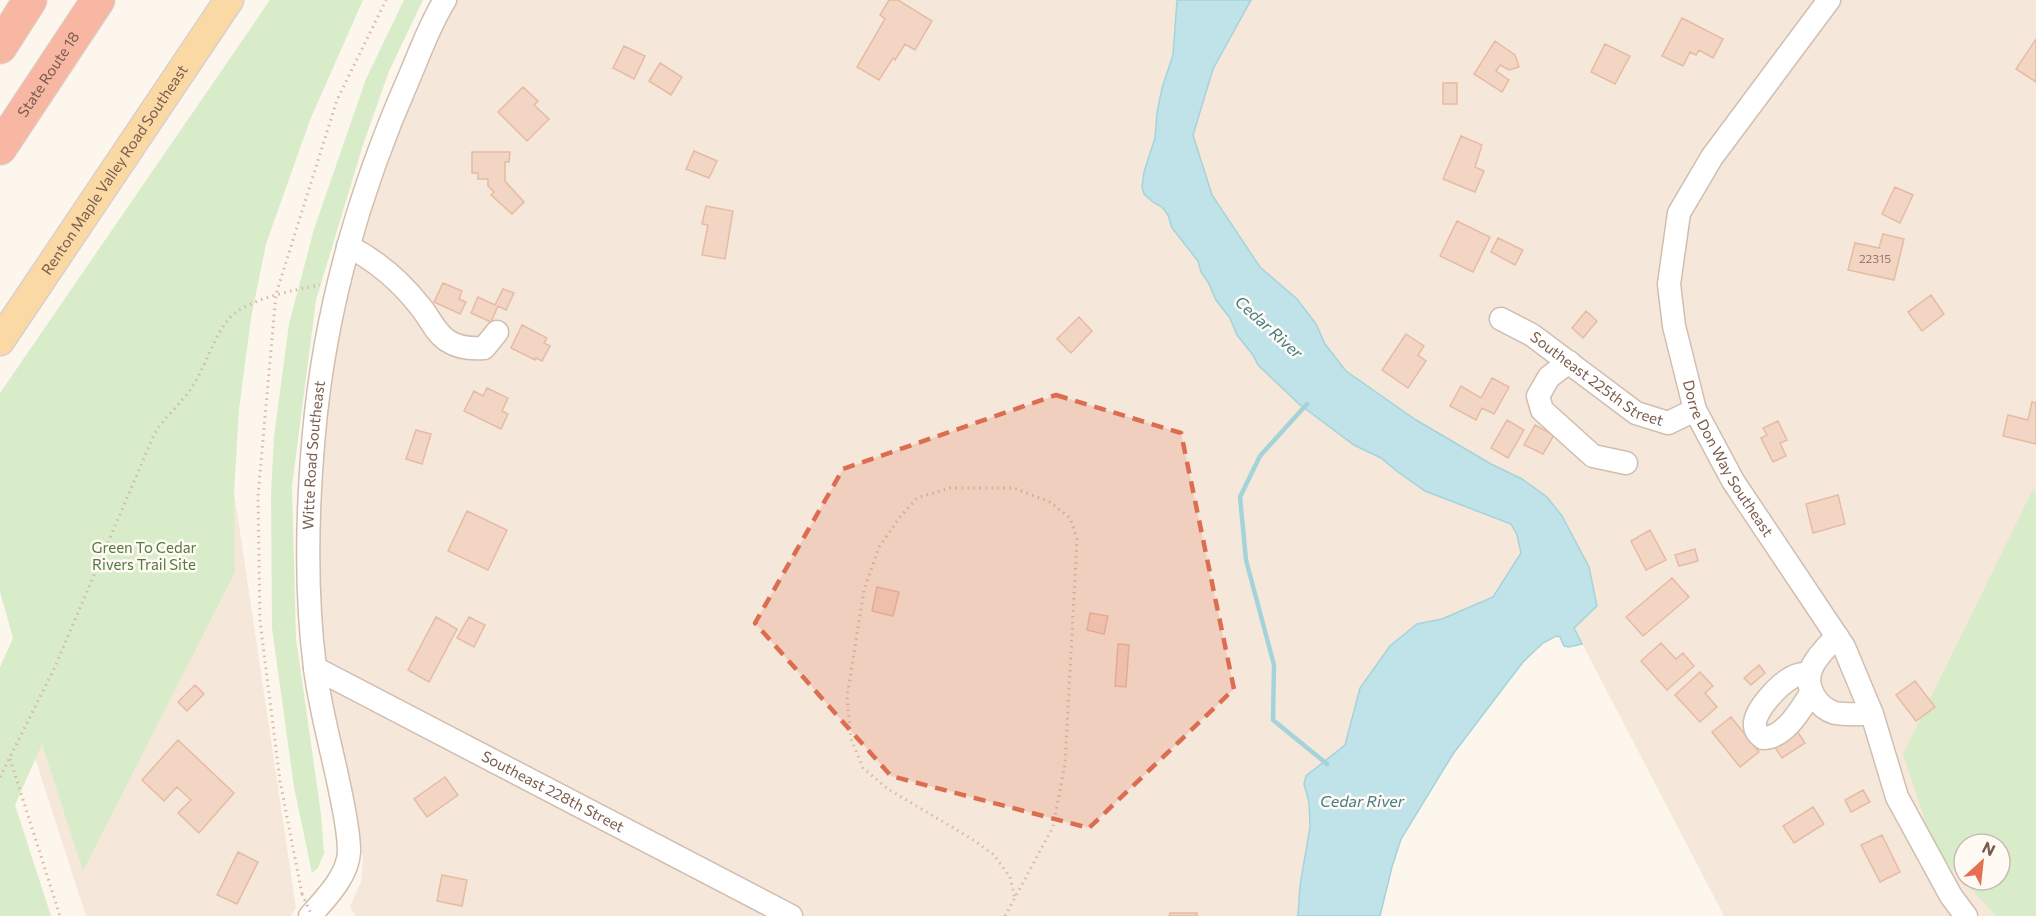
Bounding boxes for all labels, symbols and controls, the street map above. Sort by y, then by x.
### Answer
street label: State Route 18 [13,28,83,120]
street label: Renton Maple Valley Road Southeast [37,61,191,278]
house number: 22315 [1859,251,1891,265]
water label: Cedar River [1232,291,1307,362]
street label: Southeast 225th Street [1527,327,1666,429]
street label: Dorre Don Way Southeast [1680,378,1778,540]
street label: Witte Road Southeast [298,379,328,530]
park label: Green To Cedar Rivers Trail Site [92,538,197,573]
street label: Southeast 228th Street [479,746,628,836]
water label: Cedar River [1320,791,1405,810]
north arrow [1952,832,2012,892]
text: N [1979,837,1999,859]

